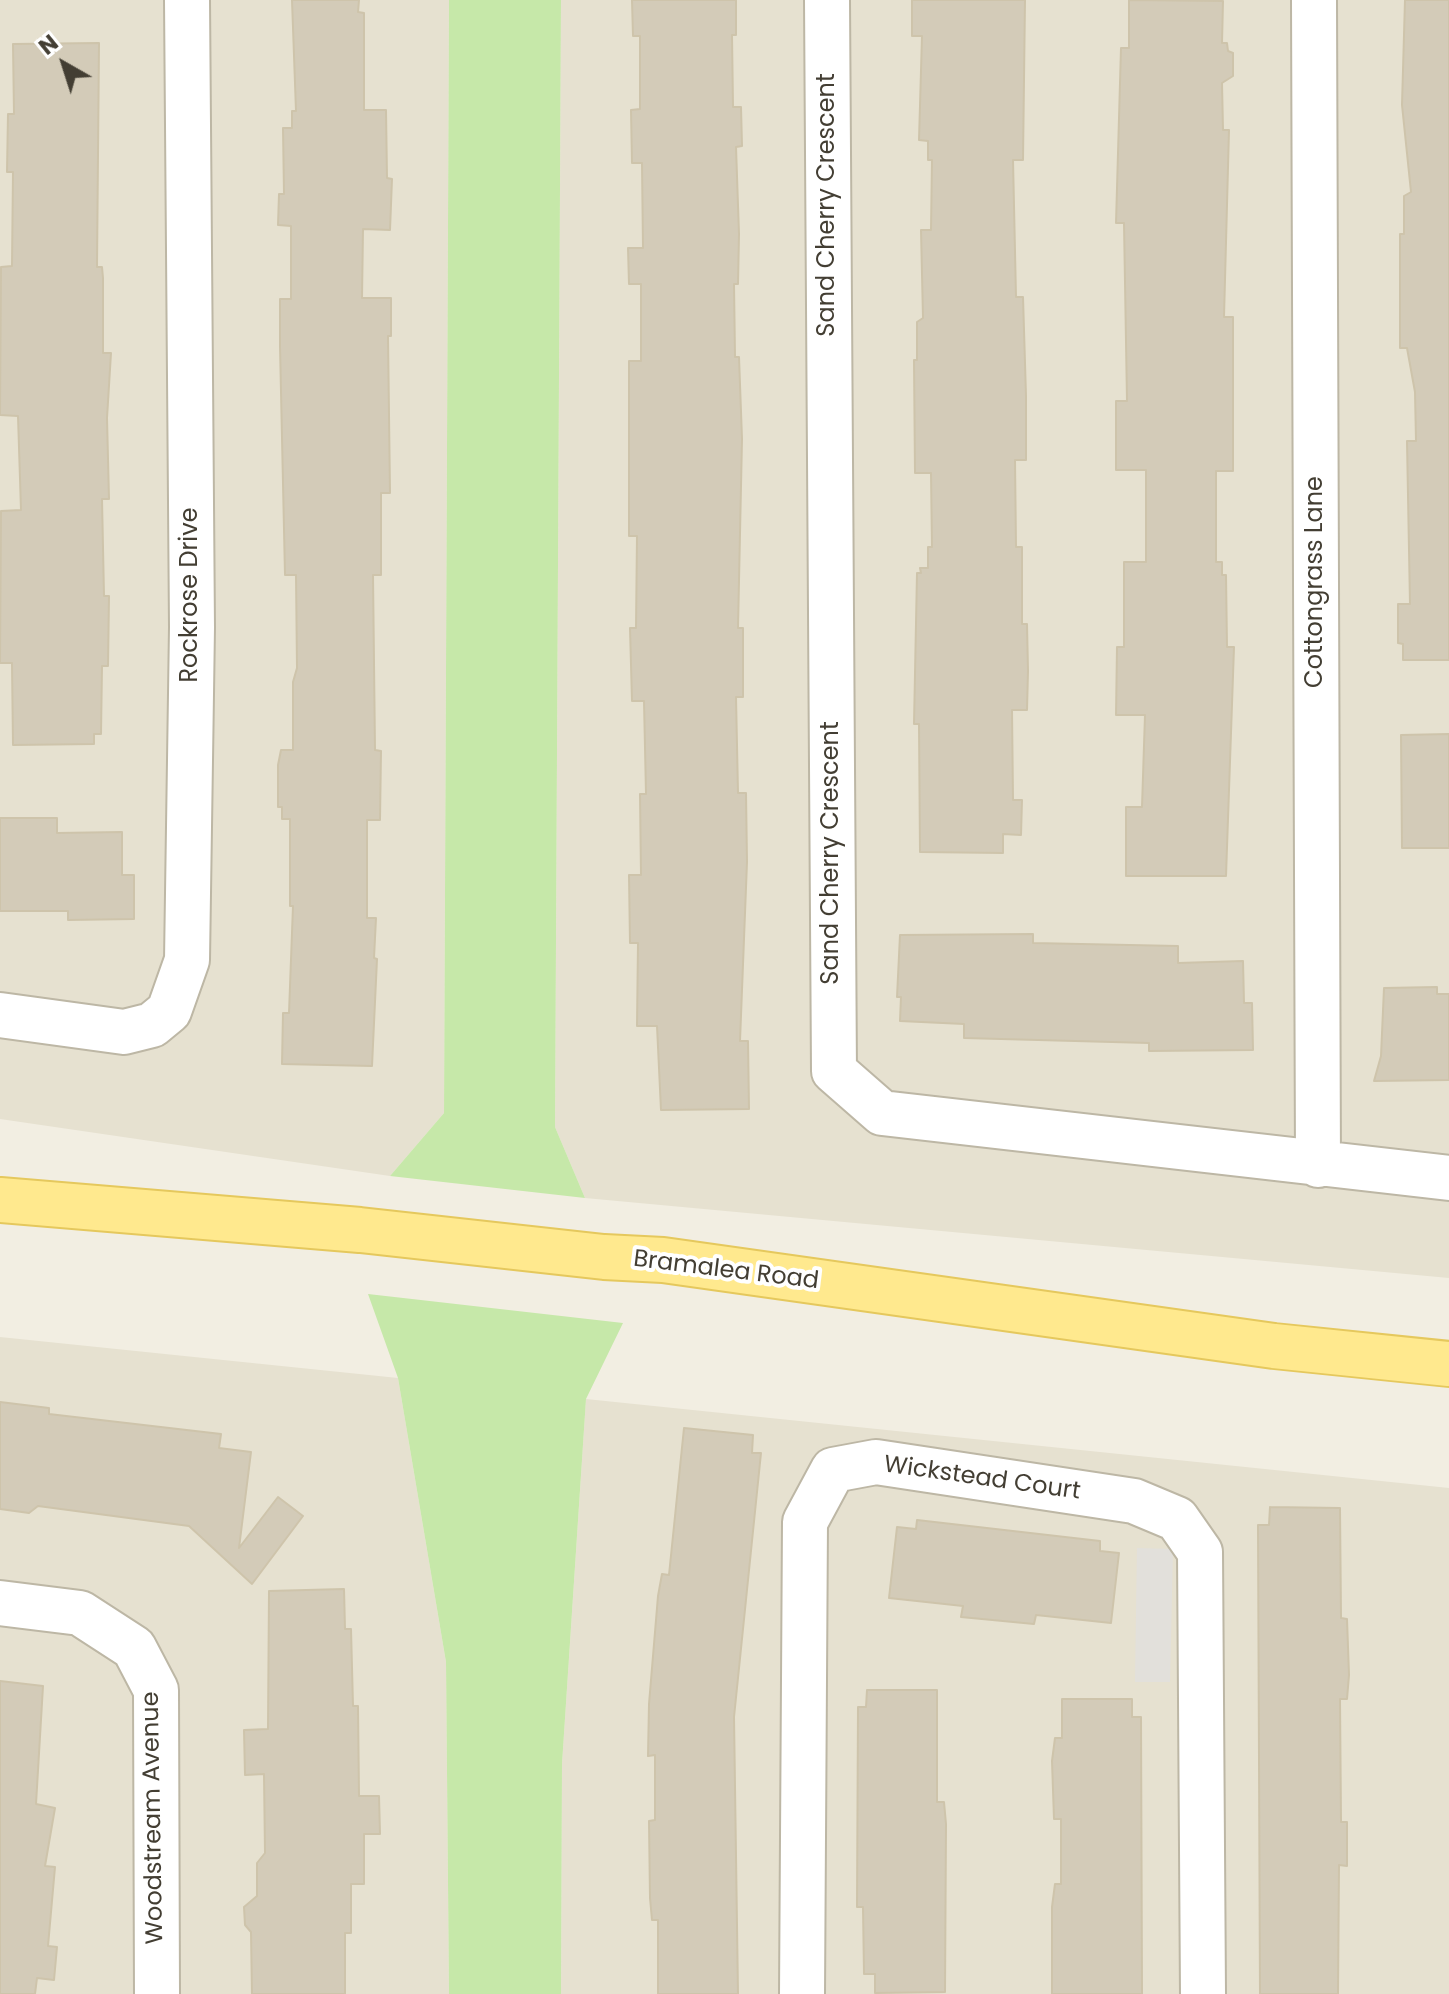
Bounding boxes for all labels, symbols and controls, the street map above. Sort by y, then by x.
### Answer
north arrow [24,24,104,104]
text: N [32,28,65,62]
street label: Sand Cherry Crescent [814,73,842,337]
street label: Cottongrass Lane [1302,476,1330,688]
street label: Rockrose Drive [177,507,205,683]
street label: Sand Cherry Crescent [818,721,846,985]
street label: Bramalea Road [632,1245,820,1297]
street label: Wickstead Court [882,1451,1082,1507]
street label: Woodstream Avenue [137,1691,171,1945]

